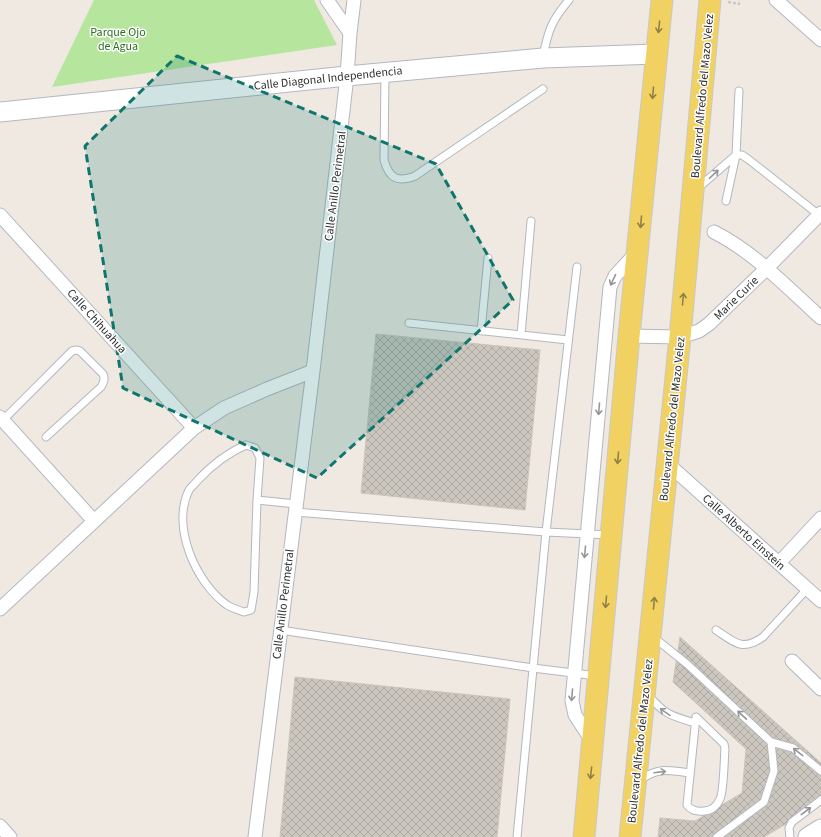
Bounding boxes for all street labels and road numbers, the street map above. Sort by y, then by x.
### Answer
street label: Boulevard Alfredo del Mazo Velez [687,13,718,179]
street label: Calle Diagonal Independencia [253,62,403,95]
street label: Calle Anillo Perimetral [320,130,351,242]
street label: Marie Curie [710,273,763,324]
street label: Calle Chihuahua [63,285,130,357]
street label: Boulevard Alfredo del Mazo Velez [655,336,690,502]
street label: Calle Alberto Einstein [698,490,789,574]
street label: Calle Anillo Perimetral [268,548,299,660]
street label: Boulevard Alfredo del Mazo Velez [623,658,658,824]

